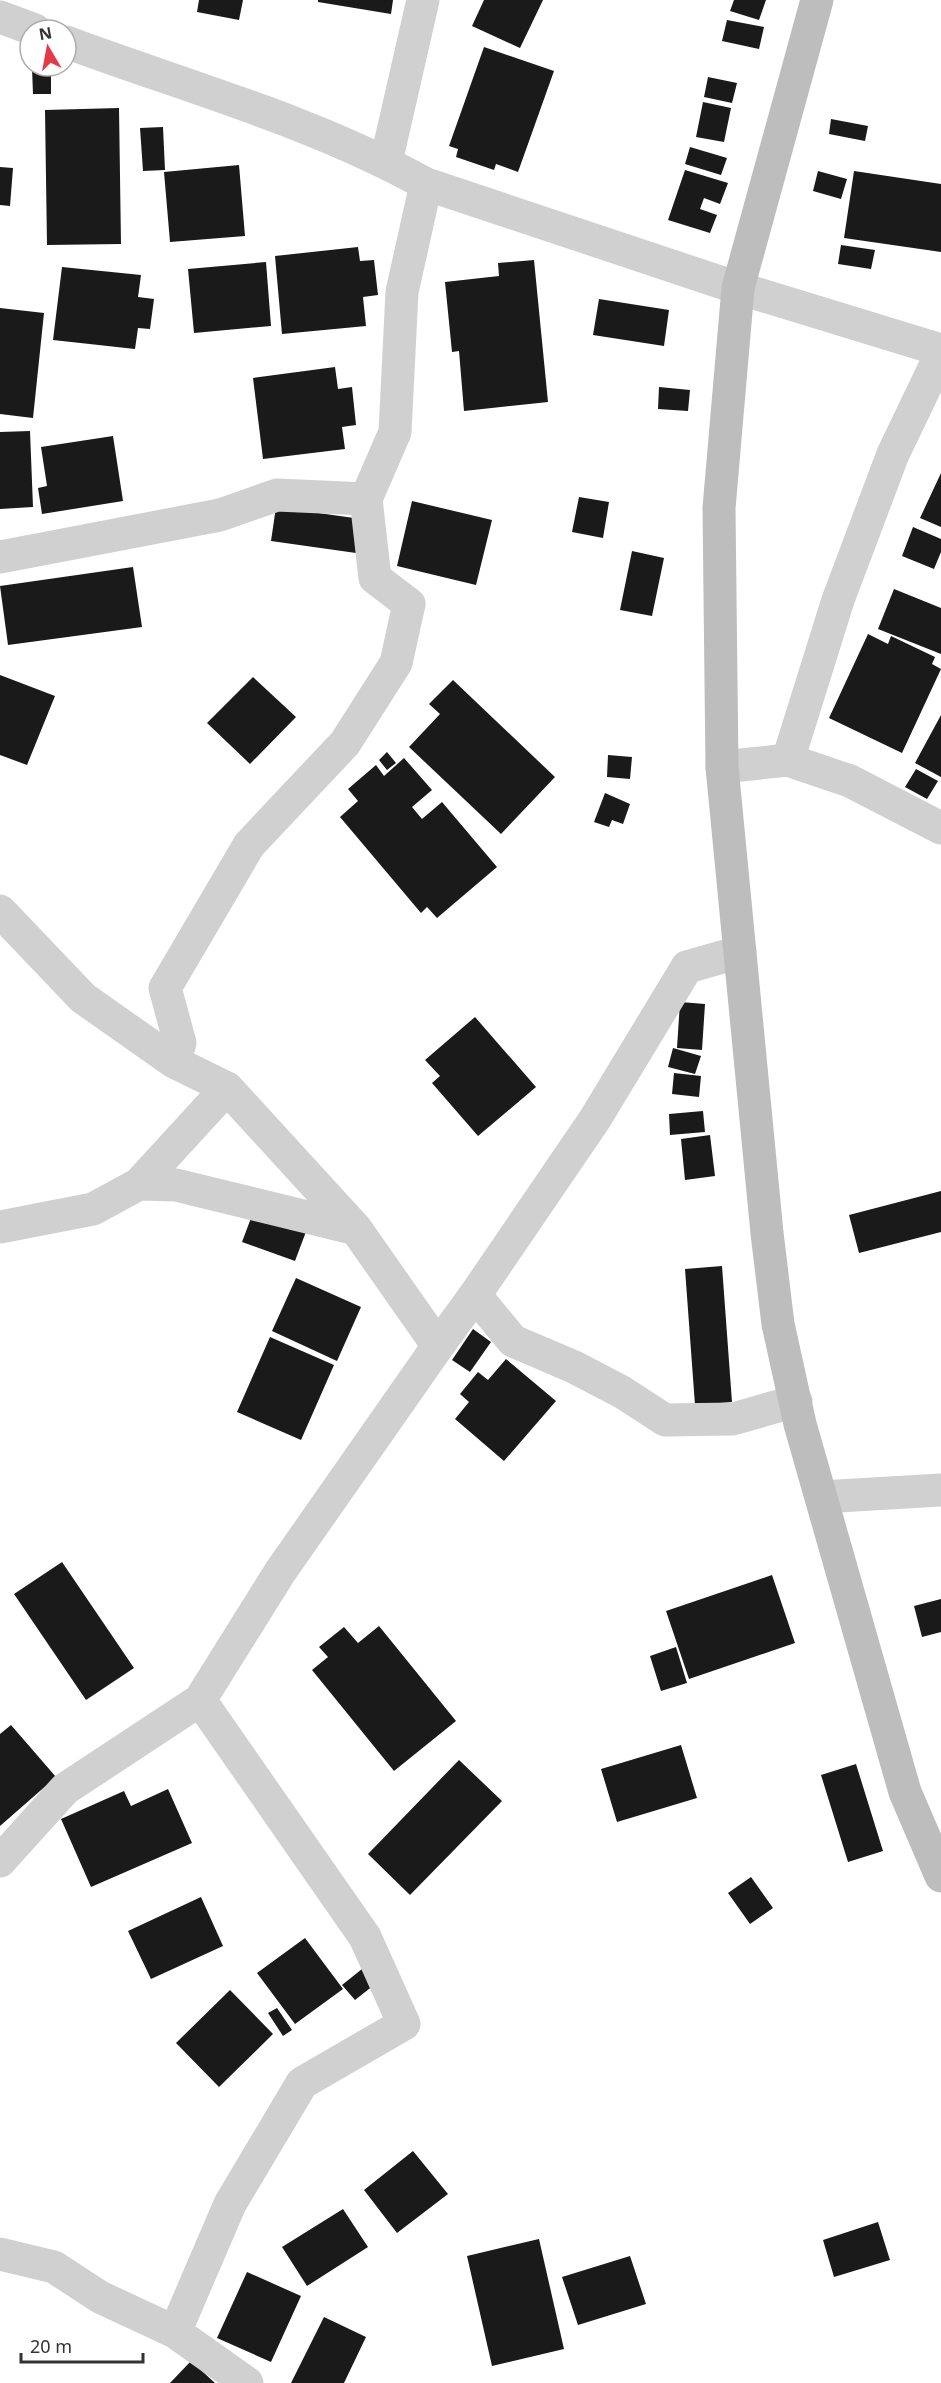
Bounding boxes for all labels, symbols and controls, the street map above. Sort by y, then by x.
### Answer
north arrow [18,18,78,78]
text: N [37,21,54,45]
scale bar [21,2326,142,2364]
text: 20 m [30,2334,72,2358]

